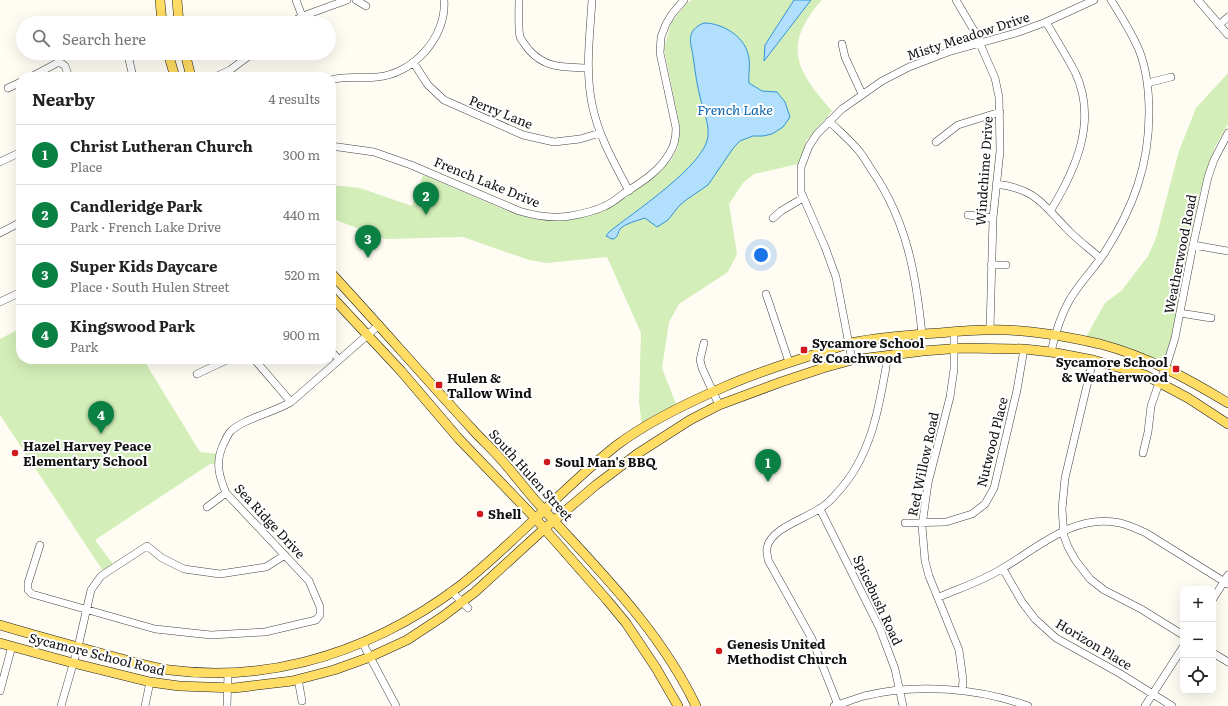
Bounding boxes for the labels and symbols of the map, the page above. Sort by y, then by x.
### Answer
street label: Misty Meadow Drive [904,7,1032,64]
street label: Perry Lane [466,90,536,133]
water label: French Lake [697,99,773,119]
street label: Windchime Drive [970,115,997,226]
street label: French Lake Drive [431,152,543,212]
pin: 2 [413,182,439,215]
street label: Weatherwood Road [1159,193,1200,315]
pin: 3 [355,225,381,258]
your location [751,245,771,265]
place label: Sycamore School & Coachwood [812,333,925,367]
marker: Sycamore School & Coachwood [799,345,809,355]
place label: Sycamore School & Weatherwood [1056,352,1168,386]
marker: Sycamore School & Weatherwood [1171,364,1181,374]
place label: Hulen & Tallow Wind [447,368,532,402]
marker: Hulen & Tallow Wind [434,380,444,390]
street label: Nutwood Place [971,395,1012,489]
pin: 4 [88,401,114,434]
street label: Red Willow Road [902,410,943,518]
street label: South Hulen Street [485,425,578,525]
place label: Hazel Harvey Peace Elementary School [23,436,151,470]
marker: Hazel Harvey Peace Elementary School [10,448,20,458]
pin: 1 [755,449,781,482]
place label: Soul Man's BBQ [555,452,658,471]
marker: Soul Man's BBQ [542,457,552,467]
street label: Sea Ridge Drive [231,479,310,563]
place label: Shell [488,504,522,523]
marker: Shell [475,509,485,519]
street label: Spicebush Road [849,552,908,648]
street label: Horizon Place [1052,613,1136,674]
street label: Sycamore School Road [27,627,167,680]
place label: Genesis United Methodist Church [727,634,847,668]
marker: Genesis United Methodist Church [714,646,724,656]

